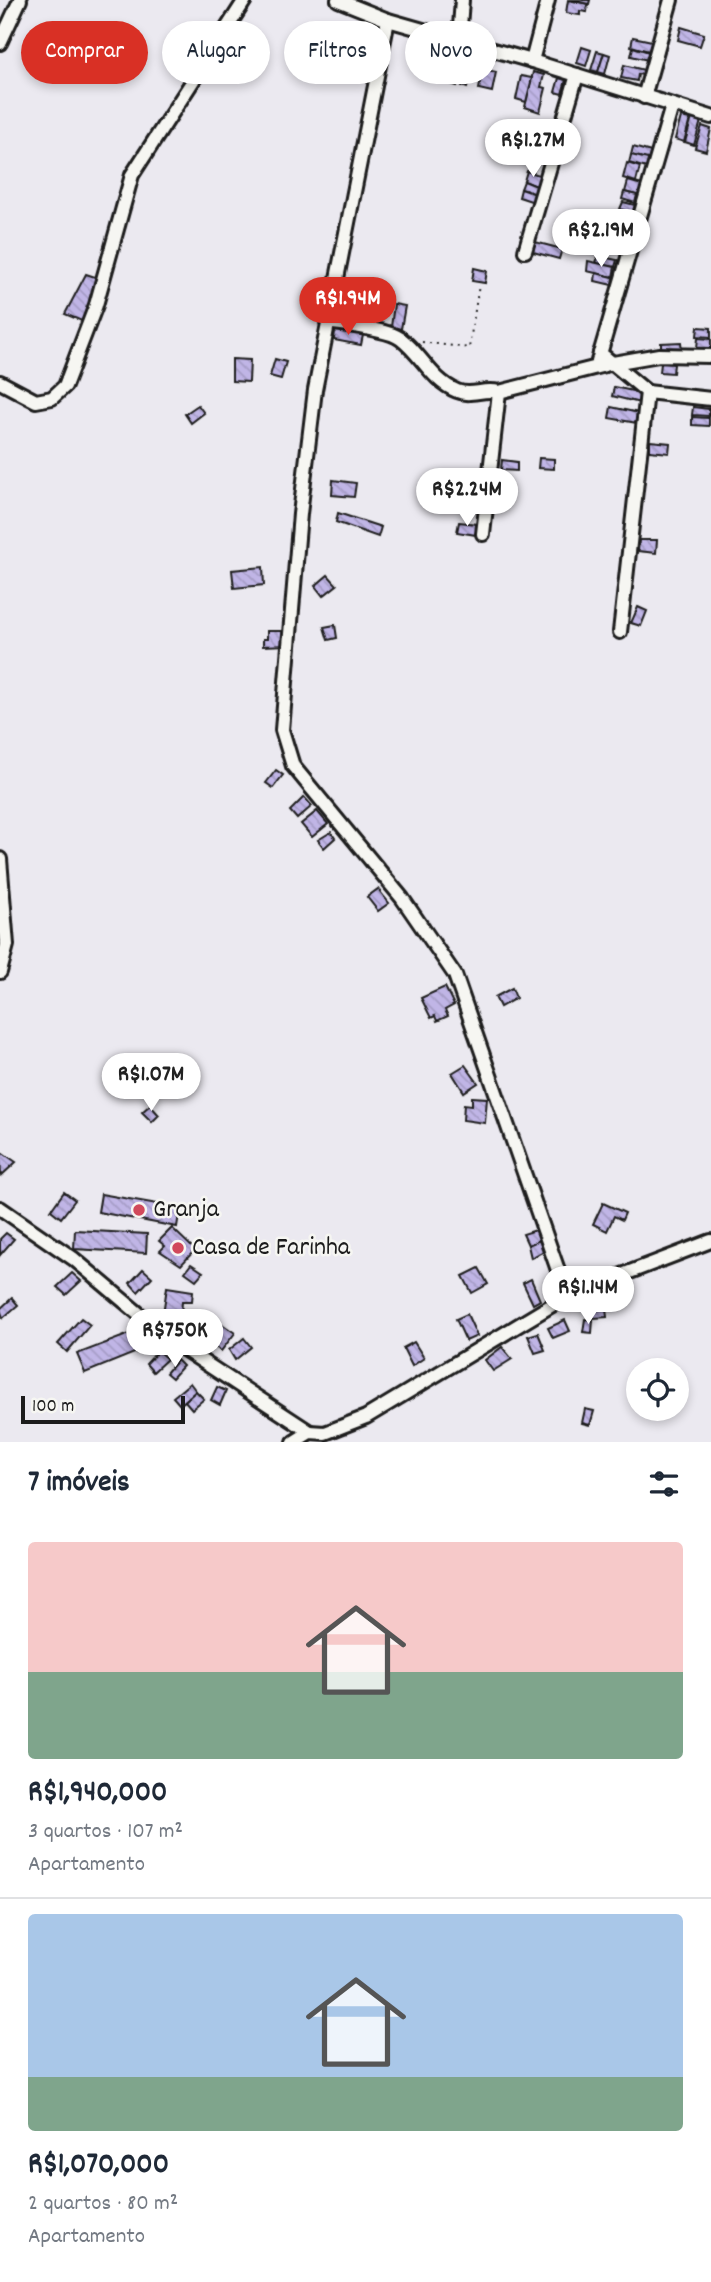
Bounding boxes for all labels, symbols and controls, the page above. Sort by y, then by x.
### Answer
chip: Comprar [21,21,148,84]
chip: Alugar [162,21,270,84]
chip: Filtros [284,21,391,84]
chip: Novo [405,21,497,84]
pin: R$1.27M [468,120,598,179]
text: R$1.27M [501,125,565,158]
pin: R$2.19M [536,210,666,269]
text: R$2.19M [568,215,634,248]
pin: R$1.94M [283,278,413,337]
text: R$1.94M [315,283,381,316]
pin: R$2.24M [402,468,532,528]
text: R$2.24M [432,474,502,507]
pin: R$1.07M [86,1054,216,1113]
text: R$1.07M [118,1059,184,1092]
place label: Granja [153,1192,220,1229]
marker: Granja [131,1202,147,1218]
place label: Casa de Farinha [192,1230,351,1267]
marker: Casa de Farinha [170,1240,186,1256]
pin: R$1.14M [523,1266,653,1326]
text: R$1.14M [558,1272,618,1305]
pin: R$750K [118,1310,232,1369]
text: R$750K [142,1315,208,1348]
map controls [626,1358,689,1421]
button: locate [626,1358,689,1421]
scale bar [21,1393,186,1425]
text: 100 m [32,1394,74,1421]
text: 7 imóveis [28,1463,130,1506]
icon: filters [645,1465,683,1503]
icon: home [293,1587,419,1713]
text: R$1,940,000 [28,1773,167,1816]
text: 3 quartos · 107 m² [28,1816,183,1849]
text: Apartamento [28,1849,145,1882]
icon: home [293,1959,419,2085]
text: R$1,070,000 [28,2145,169,2188]
text: 2 quartos · 80 m² [28,2188,178,2221]
text: Apartamento [28,2221,145,2254]

